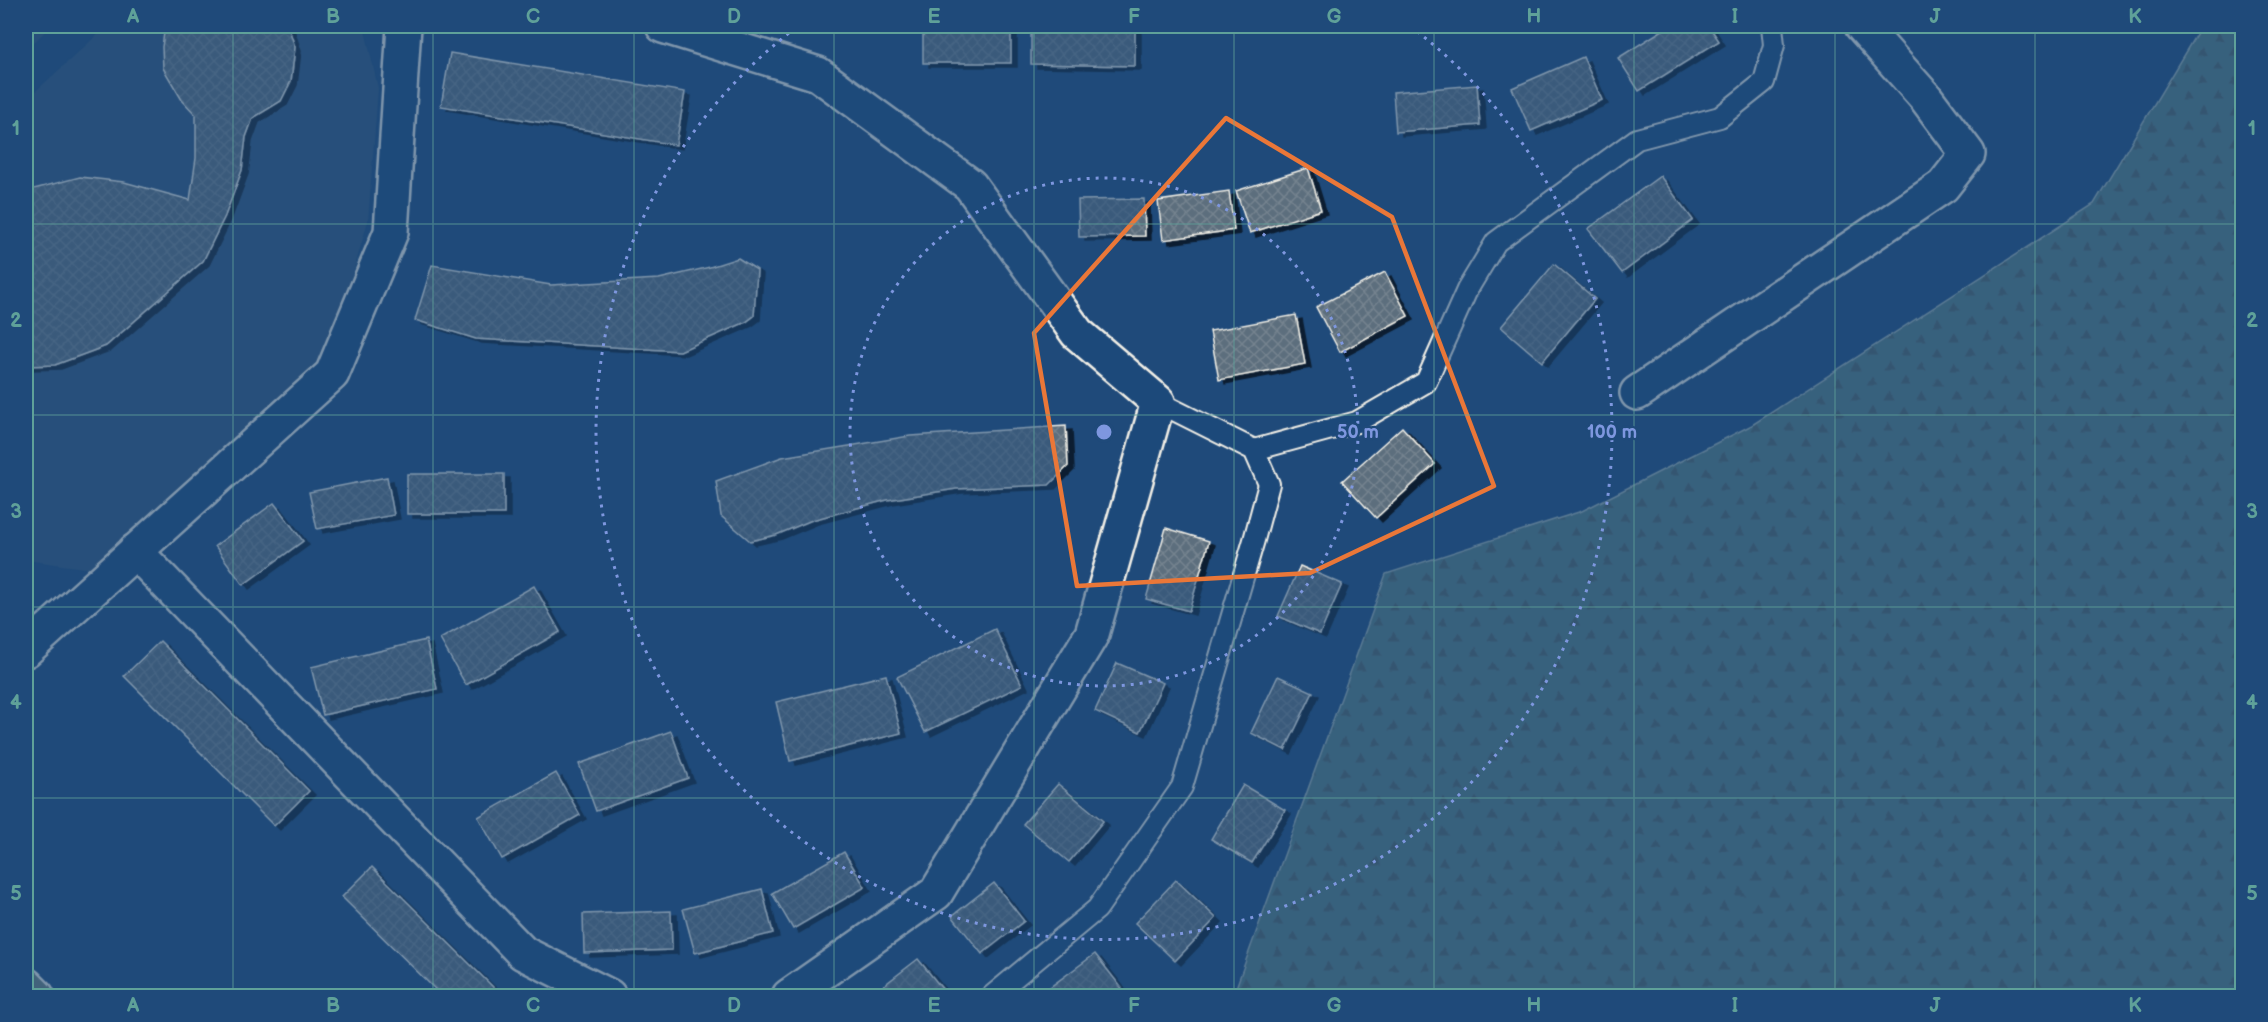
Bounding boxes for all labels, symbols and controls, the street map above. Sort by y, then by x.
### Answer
text: A [126,5,140,29]
text: B [326,5,340,29]
text: C [526,5,540,29]
text: D [727,5,741,29]
text: E [928,5,941,29]
text: F [1128,5,1140,29]
text: G [1327,5,1342,29]
text: H [1527,5,1541,29]
text: I [1732,5,1738,29]
text: J [1930,5,1942,29]
text: K [2128,5,2142,29]
text: 1 [12,117,20,141]
text: 1 [2248,117,2256,141]
text: 2 [10,309,22,333]
text: 2 [2246,309,2258,333]
centre of rings [1094,422,1114,442]
text: 50 m [1337,422,1379,443]
text: 100 m [1587,422,1637,443]
text: 3 [10,500,22,524]
text: 3 [2246,500,2258,524]
text: 4 [10,691,22,715]
text: 4 [2246,691,2258,715]
text: 5 [10,882,22,906]
text: 5 [2246,882,2258,906]
text: A [126,994,140,1018]
text: B [326,994,340,1018]
text: C [526,994,540,1018]
text: D [727,994,741,1018]
text: E [928,994,941,1018]
text: F [1128,994,1140,1018]
text: G [1327,994,1342,1018]
text: H [1527,994,1541,1018]
text: I [1732,994,1738,1018]
text: J [1930,994,1942,1018]
text: K [2128,994,2142,1018]

